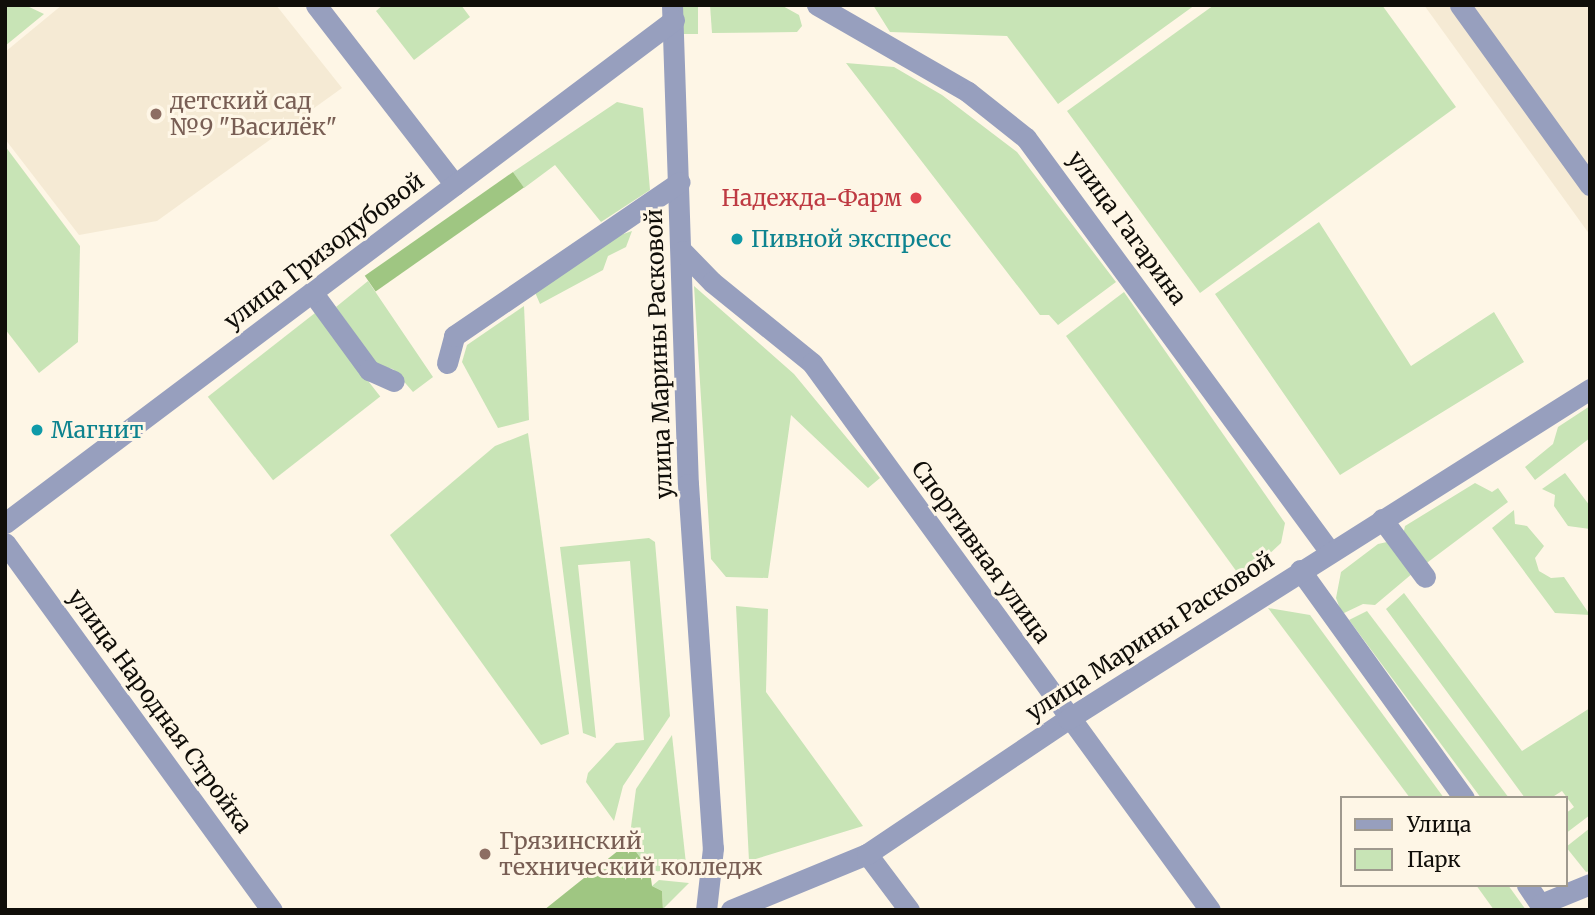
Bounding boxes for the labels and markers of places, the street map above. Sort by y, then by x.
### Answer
place label: детский сад №9 "Василёк" [170,87,337,141]
marker: детский сад №9 "Василёк" [148,106,164,122]
place label: Надежда-Фарм [722,184,902,212]
marker: Надежда-Фарм [908,190,924,206]
place label: Пивной экспресс [751,225,951,253]
marker: Пивной экспресс [729,231,745,247]
place label: Магнит [51,416,143,444]
marker: Магнит [29,422,45,438]
place label: Грязинский технический колледж [499,827,762,881]
marker: Грязинский технический колледж [477,846,493,862]

